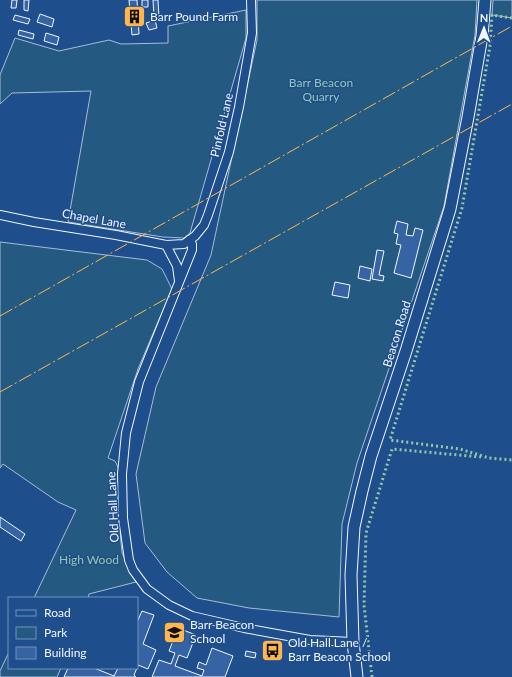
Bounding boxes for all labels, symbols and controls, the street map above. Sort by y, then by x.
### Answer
building icon: Barr Pound Farm [121,4,147,30]
north arrow [464,8,504,48]
place label: Barr Pound Farm [150,9,238,24]
text: N [480,11,489,24]
park label: Barr Beacon Quarry [289,75,353,104]
street label: Pinfold Lane [207,91,236,158]
street label: Chapel Lane [61,205,127,232]
street label: Beacon Road [379,299,414,369]
street label: Old Hall Lane [103,471,122,543]
park label: High Wood [59,552,119,567]
legend [8,597,138,669]
text: Road [44,605,71,620]
place label: Barr Beacon School [190,617,254,646]
school or university icon: Barr Beacon School [162,619,188,645]
text: Park [44,625,68,640]
place label: Old Hall Lane / Barr Beacon School [288,635,391,664]
bus stop icon: Old Hall Lane / Barr Beacon School [260,637,286,663]
text: Building [44,645,87,660]

